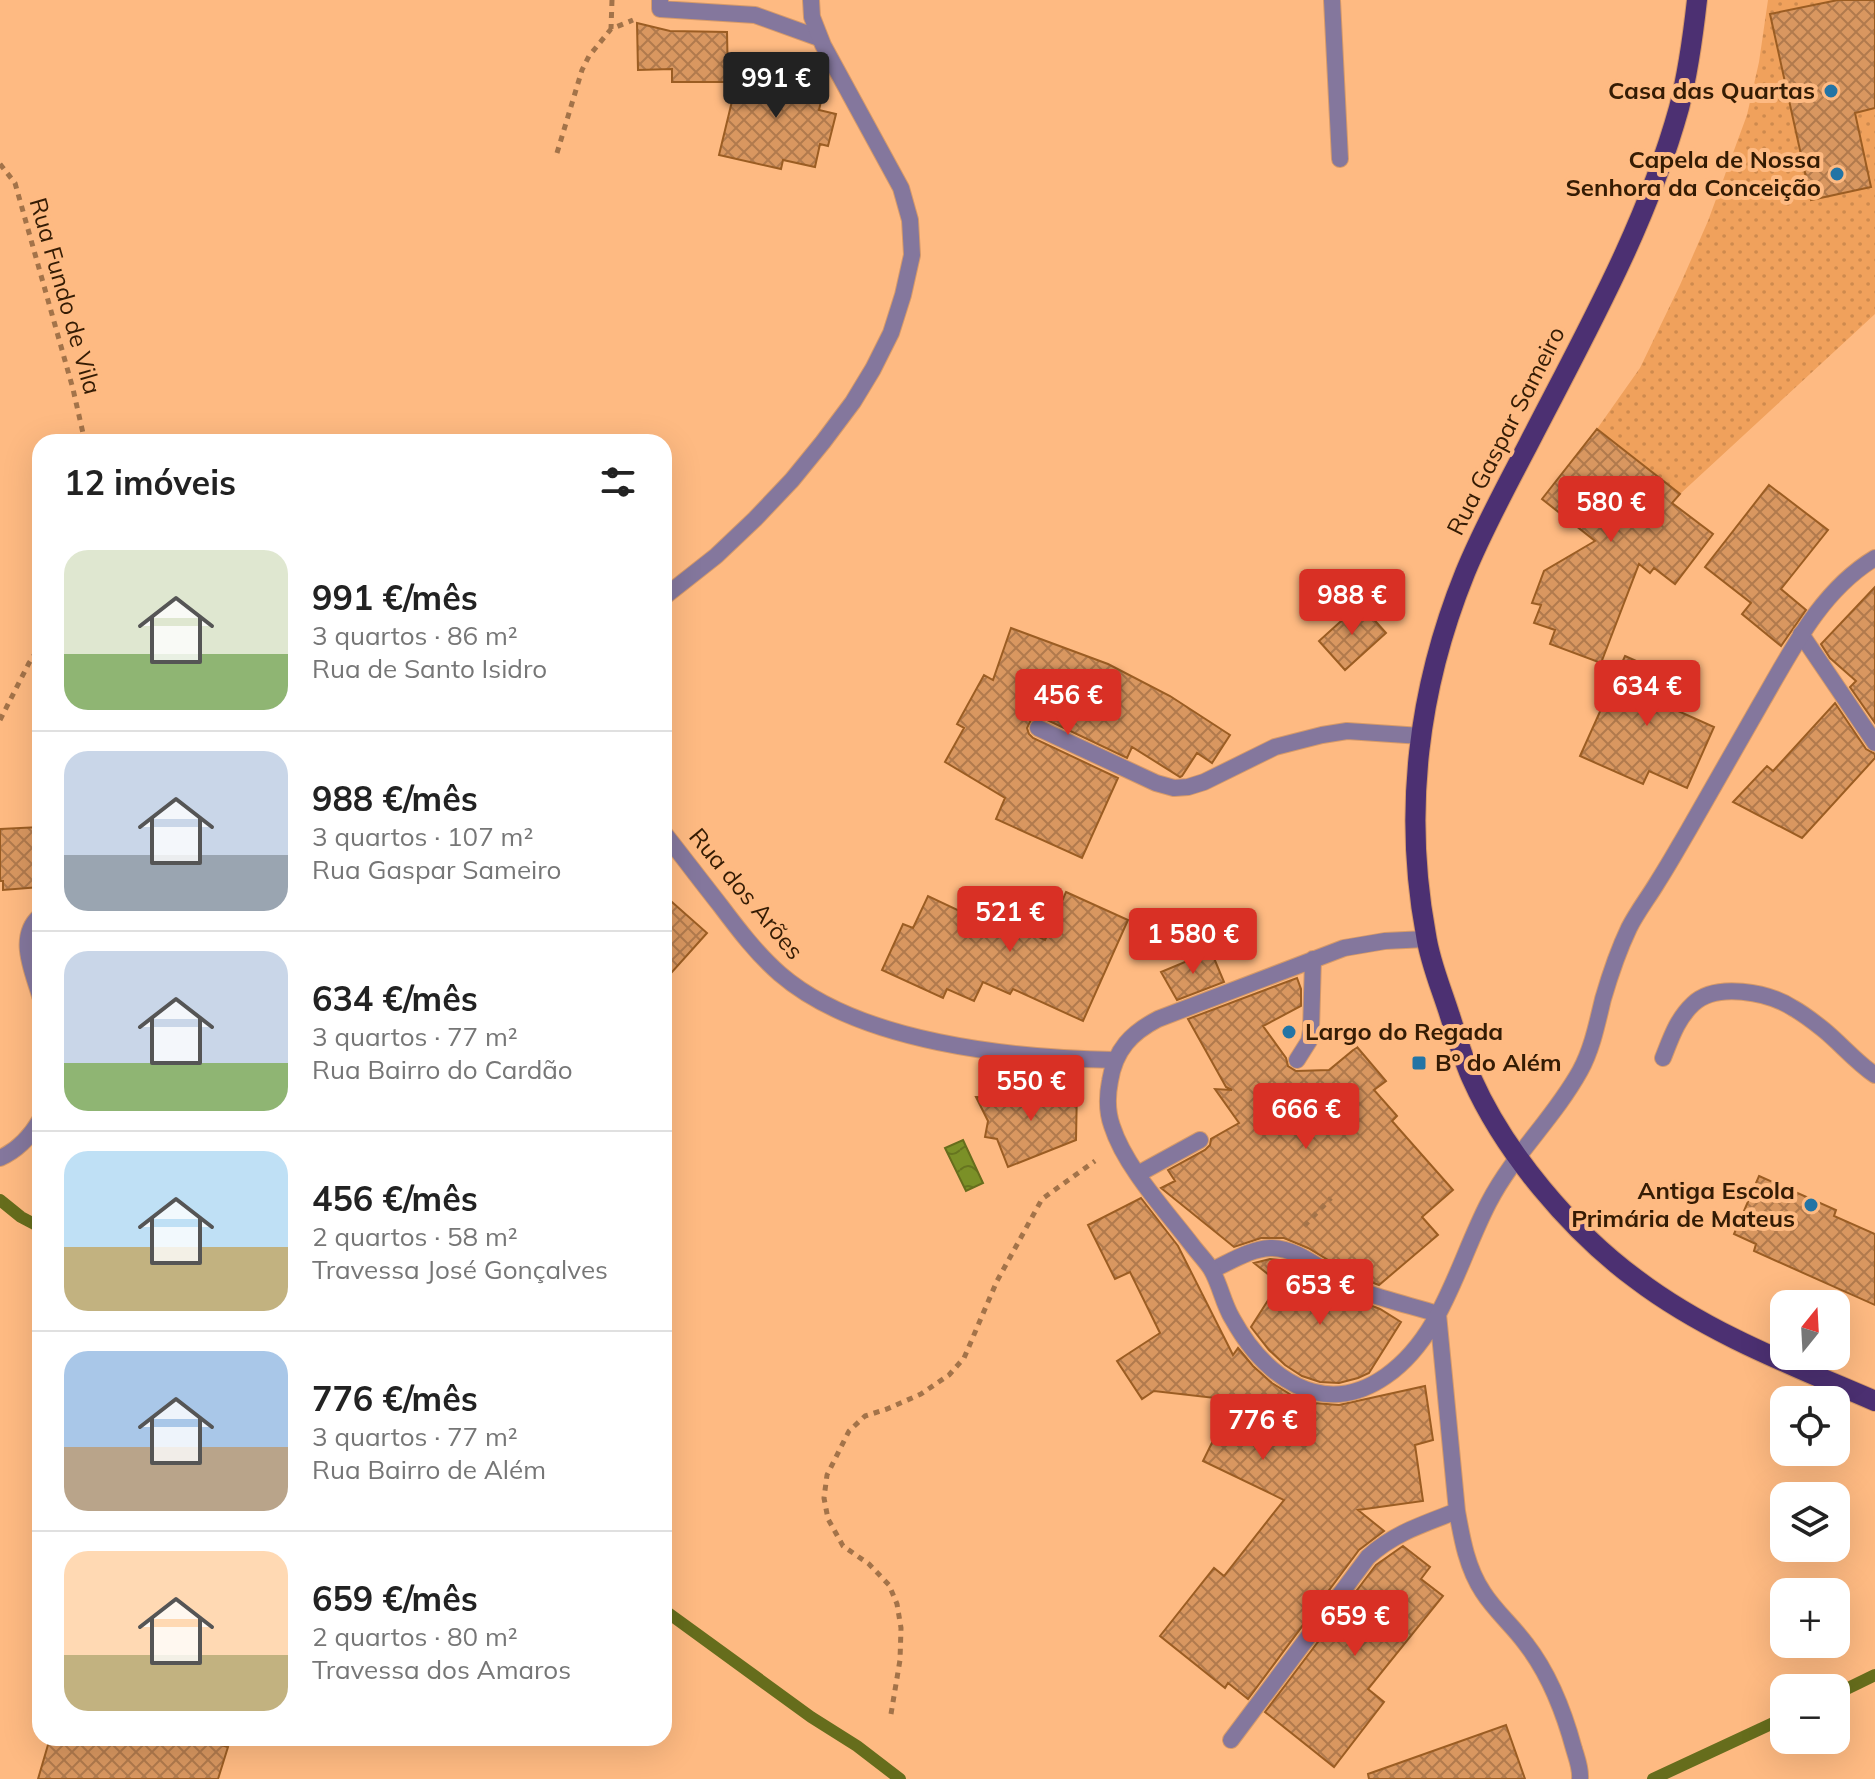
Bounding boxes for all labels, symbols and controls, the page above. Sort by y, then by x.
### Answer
pin: 991 € [720,52,832,120]
text: 991 € [741,61,811,94]
place label: Casa das Quartas [1608,75,1815,105]
marker: Casa das Quartas [1822,82,1840,100]
place label: Capela de Nossa Senhora da Conceição [1565,144,1821,202]
marker: Capela de Nossa Senhora da Conceição [1828,165,1846,183]
street label: Rua Fundo de Vila [24,194,108,397]
street label: Rua Gaspar Sameiro [1439,321,1571,540]
icon: filters [596,460,640,504]
text: 12 imóveis [64,461,236,504]
pin: 580 € [1555,476,1667,544]
text: 580 € [1576,485,1646,518]
pin: 988 € [1296,569,1408,637]
text: 991 €/mês [312,576,478,619]
text: 988 € [1317,578,1387,611]
icon: home [128,582,224,678]
text: 3 quartos · 86 m² [312,619,518,652]
text: Rua de Santo Isidro [312,652,547,685]
pin: 634 € [1591,660,1703,728]
pin: 456 € [1012,669,1124,737]
text: 634 € [1612,669,1682,702]
text: 456 € [1033,678,1103,711]
text: 988 €/mês [312,777,478,820]
icon: home [128,783,224,879]
text: 3 quartos · 107 m² [312,820,533,853]
street label: Rua dos Arões [683,822,810,965]
text: Rua Gaspar Sameiro [312,853,561,886]
pin: 521 € [954,886,1066,954]
text: 521 € [975,895,1045,928]
pin: 1 580 € [1119,908,1267,976]
text: 1 580 € [1147,917,1239,950]
text: 634 €/mês [312,977,478,1020]
icon: home [128,983,224,1079]
place label: Largo do Regada [1305,1016,1503,1046]
text: 3 quartos · 77 m² [312,1020,518,1053]
marker: Largo do Regada [1280,1023,1298,1041]
place label: Bº do Além [1435,1047,1561,1077]
text: Rua Bairro do Cardão [312,1053,573,1086]
marker: Bº do Além [1410,1054,1428,1072]
pin: 550 € [975,1055,1087,1123]
text: 550 € [996,1064,1066,1097]
pin: 666 € [1250,1083,1362,1151]
text: 666 € [1271,1092,1341,1125]
place label: Antiga Escola Primária de Mateus [1571,1175,1795,1233]
text: 456 €/mês [312,1177,478,1220]
icon: home [128,1183,224,1279]
marker: Antiga Escola Primária de Mateus [1802,1196,1820,1214]
text: 2 quartos · 58 m² [312,1220,518,1253]
text: Travessa José Gonçalves [312,1253,608,1286]
pin: 653 € [1264,1259,1376,1327]
text: 653 € [1285,1268,1355,1301]
north arrow [1770,1290,1850,1370]
map controls [1770,1290,1850,1754]
text: 776 €/mês [312,1377,478,1420]
icon: home [128,1383,224,1479]
button: locate [1770,1386,1850,1466]
pin: 776 € [1207,1394,1319,1462]
text: 776 € [1228,1403,1298,1436]
text: 3 quartos · 77 m² [312,1420,518,1453]
text: Rua Bairro de Além [312,1453,546,1486]
button: layers [1770,1482,1850,1562]
text: 659 €/mês [312,1577,478,1620]
button: + [1770,1578,1850,1658]
icon: home [128,1583,224,1679]
pin: 659 € [1299,1590,1411,1658]
text: 659 € [1320,1599,1390,1632]
text: 2 quartos · 80 m² [312,1620,518,1653]
text: Travessa dos Amaros [312,1653,571,1686]
button: − [1770,1674,1850,1754]

